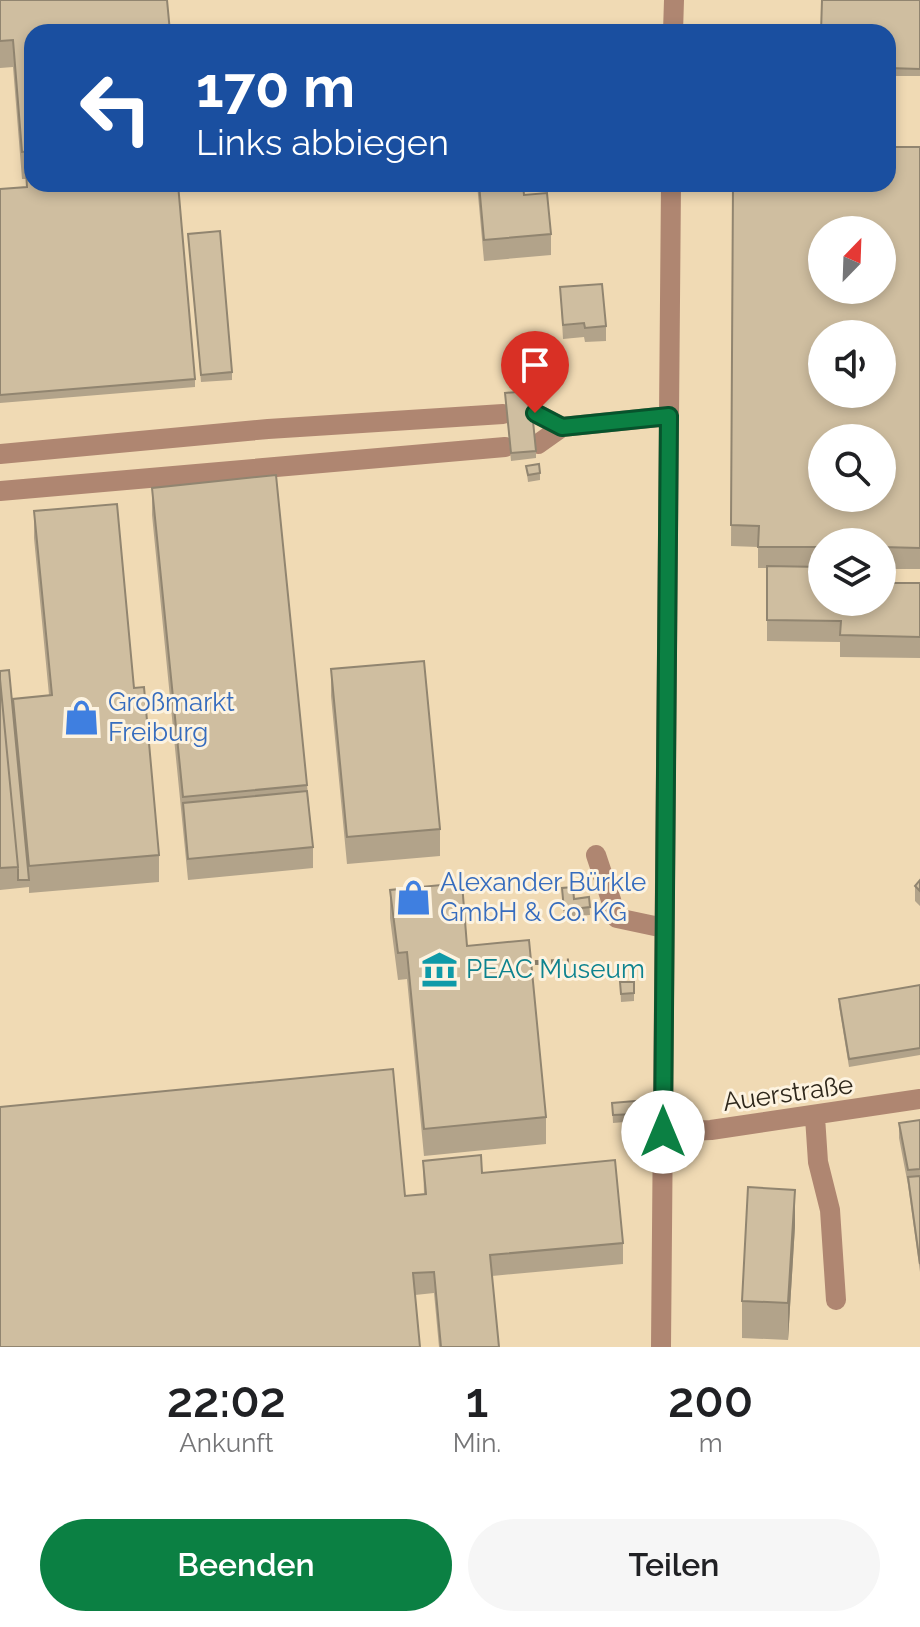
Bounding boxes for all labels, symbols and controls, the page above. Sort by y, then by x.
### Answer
text: 170 m [196,54,355,120]
icon: left [64,56,168,160]
text: Links abbiegen [196,121,449,163]
north arrow [808,216,896,304]
map controls [808,216,896,616]
button: sound [808,320,896,408]
pin [501,331,569,413]
icon: arrive [513,343,557,387]
button: search [808,424,896,512]
button: layers [808,528,896,616]
place label: Großmarkt Freiburg [108,687,235,747]
shop icon: Großmarkt Freiburg [63,698,101,736]
place label: Alexander Bürkle GmbH & Co. KG [440,867,646,927]
shop icon: Alexander Bürkle GmbH & Co. KG [395,878,433,916]
museum icon: PEAC Museum [421,950,459,988]
place label: PEAC Museum [466,954,645,984]
street label: Auerstraße [721,1069,855,1117]
position arrow [621,1090,705,1174]
text: 22:02 [167,1372,286,1428]
text: 1 [466,1372,488,1428]
text: 200 [668,1372,753,1428]
text: Ankunft [179,1428,273,1458]
text: Min. [453,1428,501,1458]
text: m [699,1428,723,1458]
button: Beenden [40,1519,452,1611]
button: Teilen [468,1519,880,1611]

